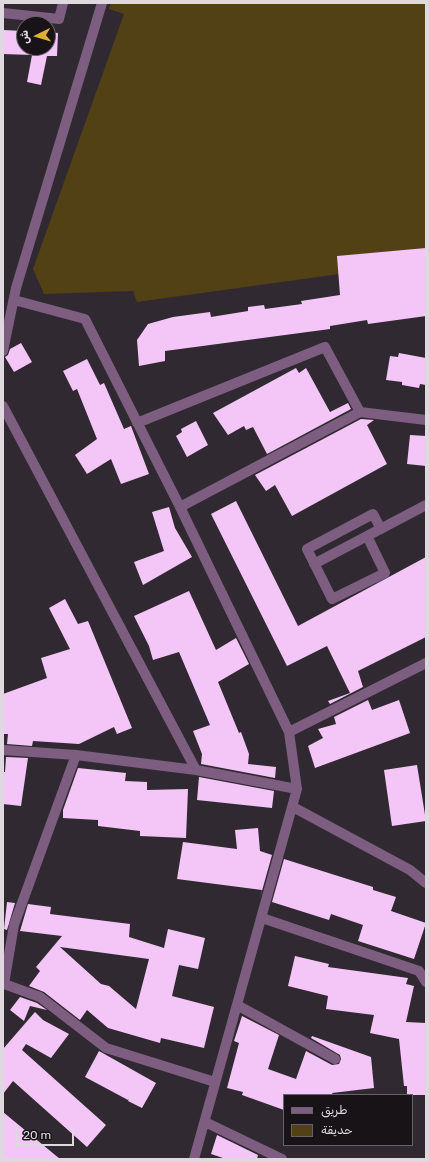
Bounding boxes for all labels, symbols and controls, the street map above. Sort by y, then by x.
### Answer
north arrow [16,16,56,56]
text: ش [17,29,32,45]
legend [283,1094,413,1146]
text: طريق [321,1103,347,1117]
scale bar [18,1120,76,1146]
text: حديقة [321,1123,353,1137]
text: 20 m [23,1128,51,1142]

